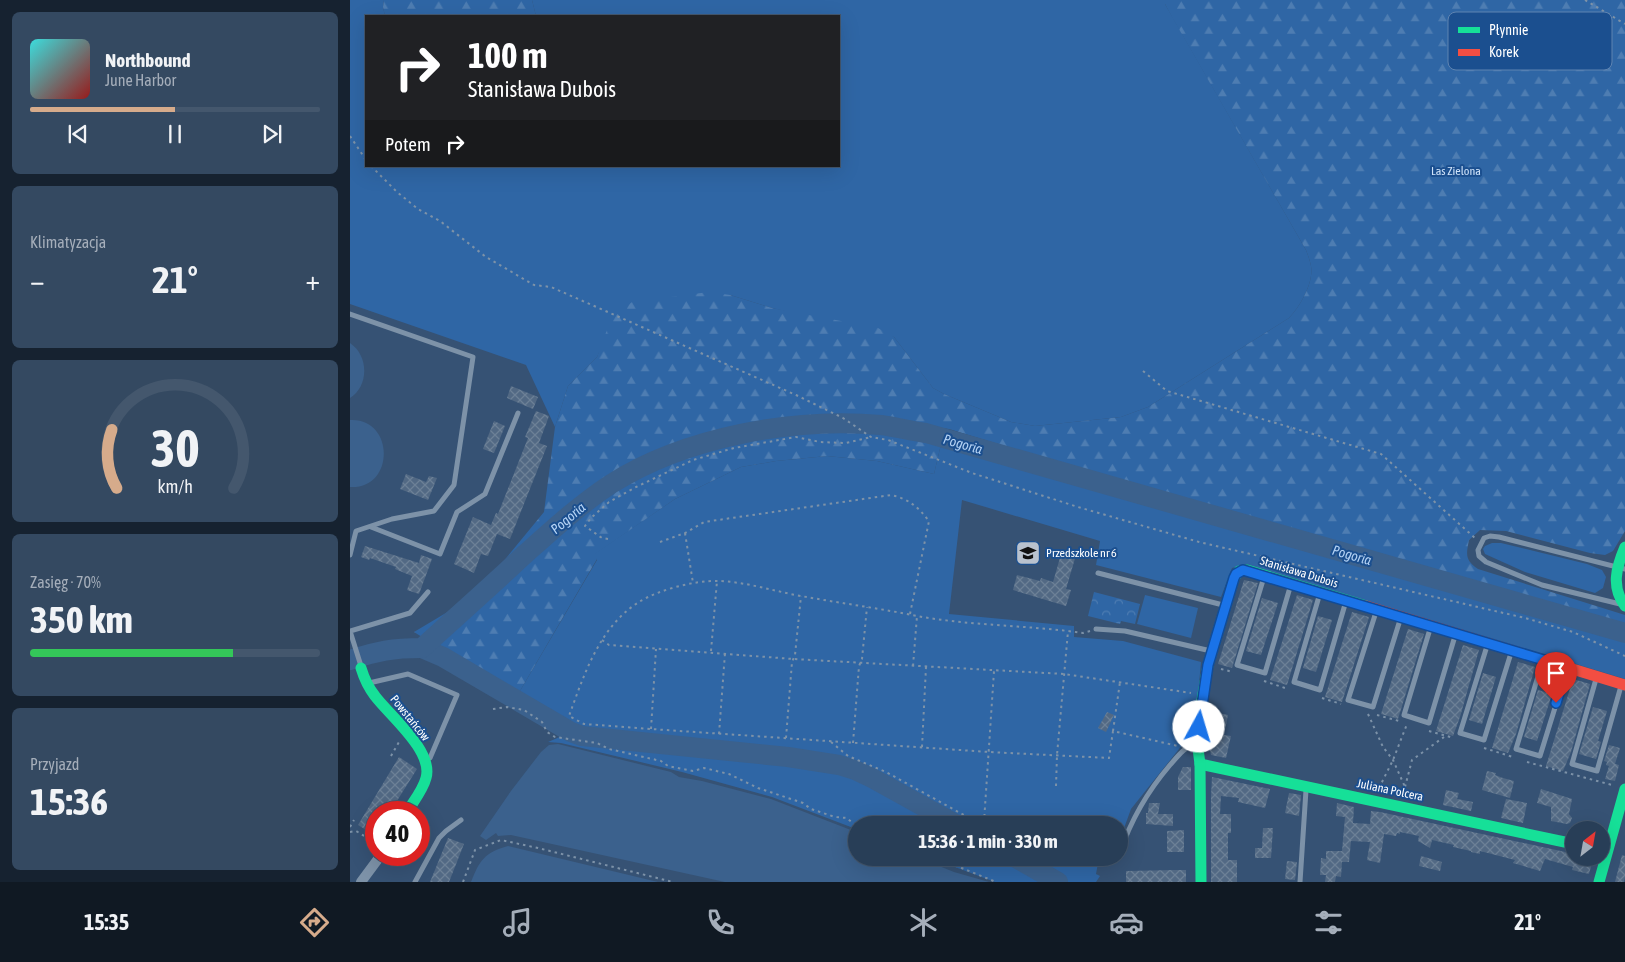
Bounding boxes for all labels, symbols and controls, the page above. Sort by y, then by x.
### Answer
legend [1448,12,1612,70]
text: Płynnie [1489,22,1528,38]
icon: right [385,35,450,100]
text: 100 m [468,35,547,75]
text: Korek [1489,44,1519,60]
text: Northbound [105,49,191,71]
text: June Harbor [105,71,176,89]
text: Stanisława Dubois [468,76,616,102]
icon: previous [64,120,92,148]
icon: pause [161,120,189,148]
icon: next [258,120,286,148]
icon: right [441,130,469,158]
text: Potem [385,133,431,155]
park label: Las Zielona [1431,164,1481,178]
text: Klimatyzacja [30,233,106,251]
text: 21° [152,258,198,301]
text: − [30,264,45,296]
text: + [305,264,320,296]
text: 30 [151,418,199,478]
water label: Pogoria [942,431,985,457]
text: km/h [157,476,193,497]
water label: Pogoria [548,499,589,537]
school or university icon: Przedszkole nr 6 [1015,540,1041,566]
water label: Pogoria [1331,542,1374,568]
place label: Przedszkole nr 6 [1046,546,1117,560]
street label: Stanisława Dubois [1258,553,1340,591]
text: Zasięg · 70% [30,573,101,591]
text: 350 km [30,598,133,641]
pin [1535,652,1577,703]
icon: arrive [1542,659,1570,687]
street label: Powstańców [387,692,433,744]
position arrow [1172,700,1224,752]
text: Przyjazd [30,755,79,773]
street label: Juliana Polcera [1356,776,1424,804]
text: 15:36 [30,780,108,823]
speed limit sign: 40 [365,801,430,866]
north arrow [1565,821,1610,866]
map controls [1565,821,1610,866]
text: 15:36 · 1 min · 330 m [918,830,1058,852]
icon: directions [297,905,332,940]
icon: music [500,905,535,940]
icon: phone [703,905,738,940]
icon: climate [906,905,941,940]
icon: car [1109,905,1144,940]
icon: filters [1311,905,1346,940]
text: 15:35 [84,909,129,935]
text: 21° [1514,909,1541,935]

